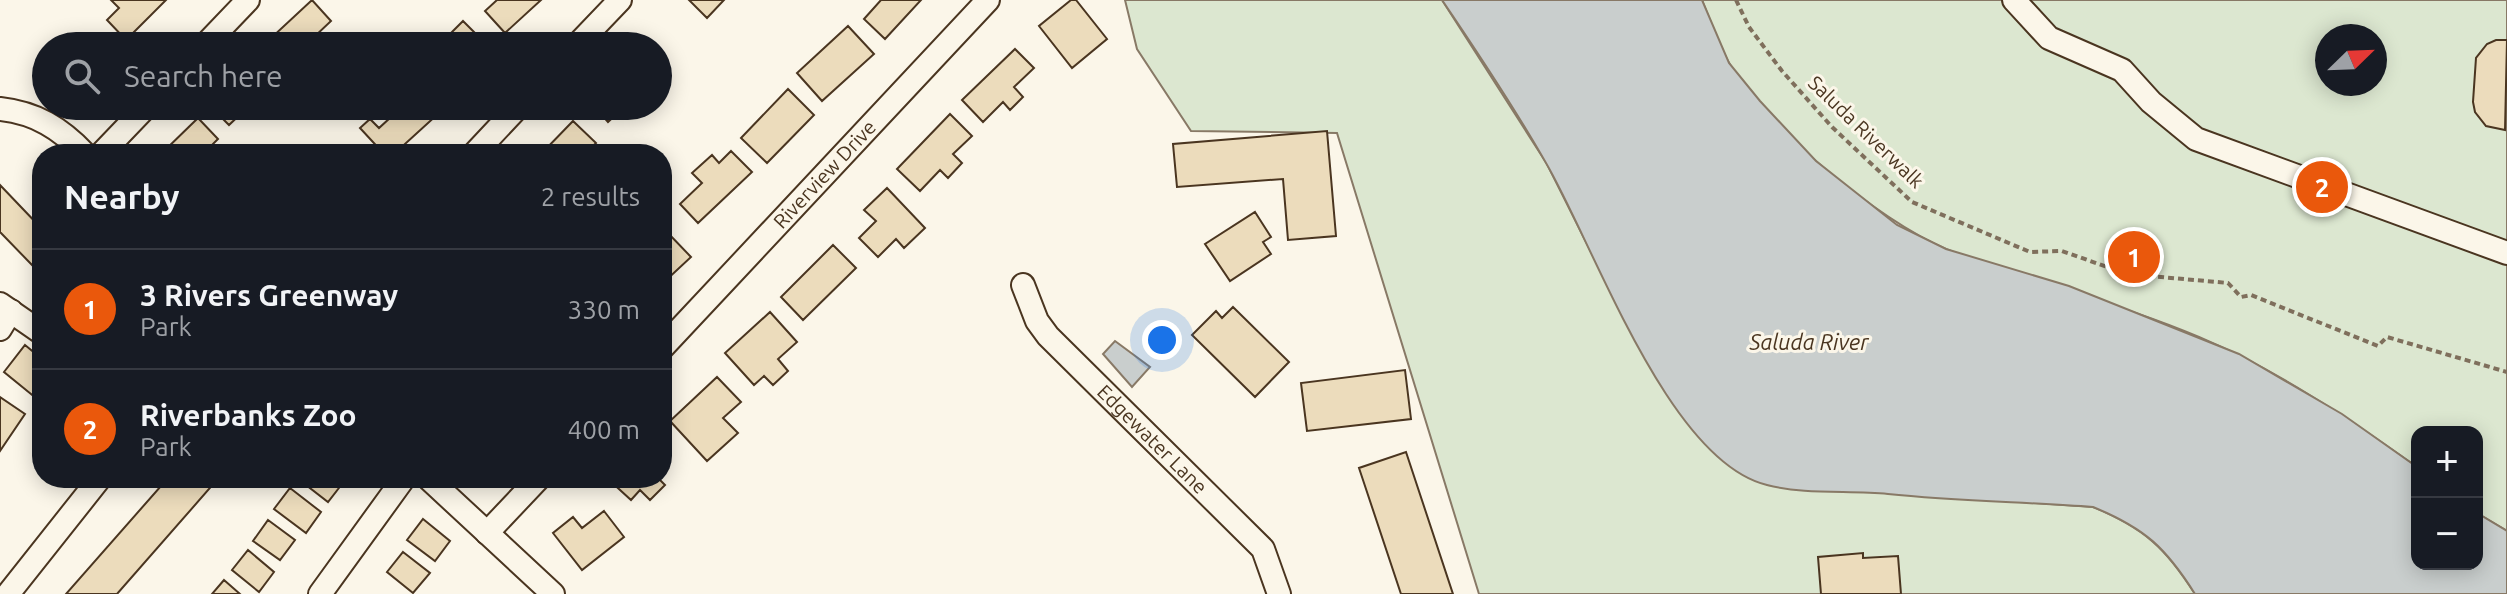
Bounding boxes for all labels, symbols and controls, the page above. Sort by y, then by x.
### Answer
north arrow [2315,24,2387,96]
search box [32,32,672,120]
icon: search [60,54,104,98]
text: Search here [124,59,283,93]
street label: Saluda Riverwalk [1804,71,1929,192]
street label: Riverview Drive [768,115,880,233]
pin: 2 [2296,157,2348,217]
text: Nearby [64,177,179,215]
text: 2 results [541,182,640,211]
pin: 1 [2108,227,2160,287]
text: 3 Rivers Greenway [140,278,398,312]
text: 1 [83,295,97,324]
text: 330 m [568,295,640,324]
text: Park [140,312,192,341]
your location [1142,320,1182,360]
water label: Saluda River [1748,329,1869,354]
street label: Edgewater Lane [1093,380,1212,498]
text: Riverbanks Zoo [140,398,357,432]
text: 2 [83,415,97,444]
text: 400 m [568,415,640,444]
map controls [2411,426,2483,570]
button: + [2411,426,2483,498]
text: Park [140,432,192,461]
button: − [2411,498,2483,570]

